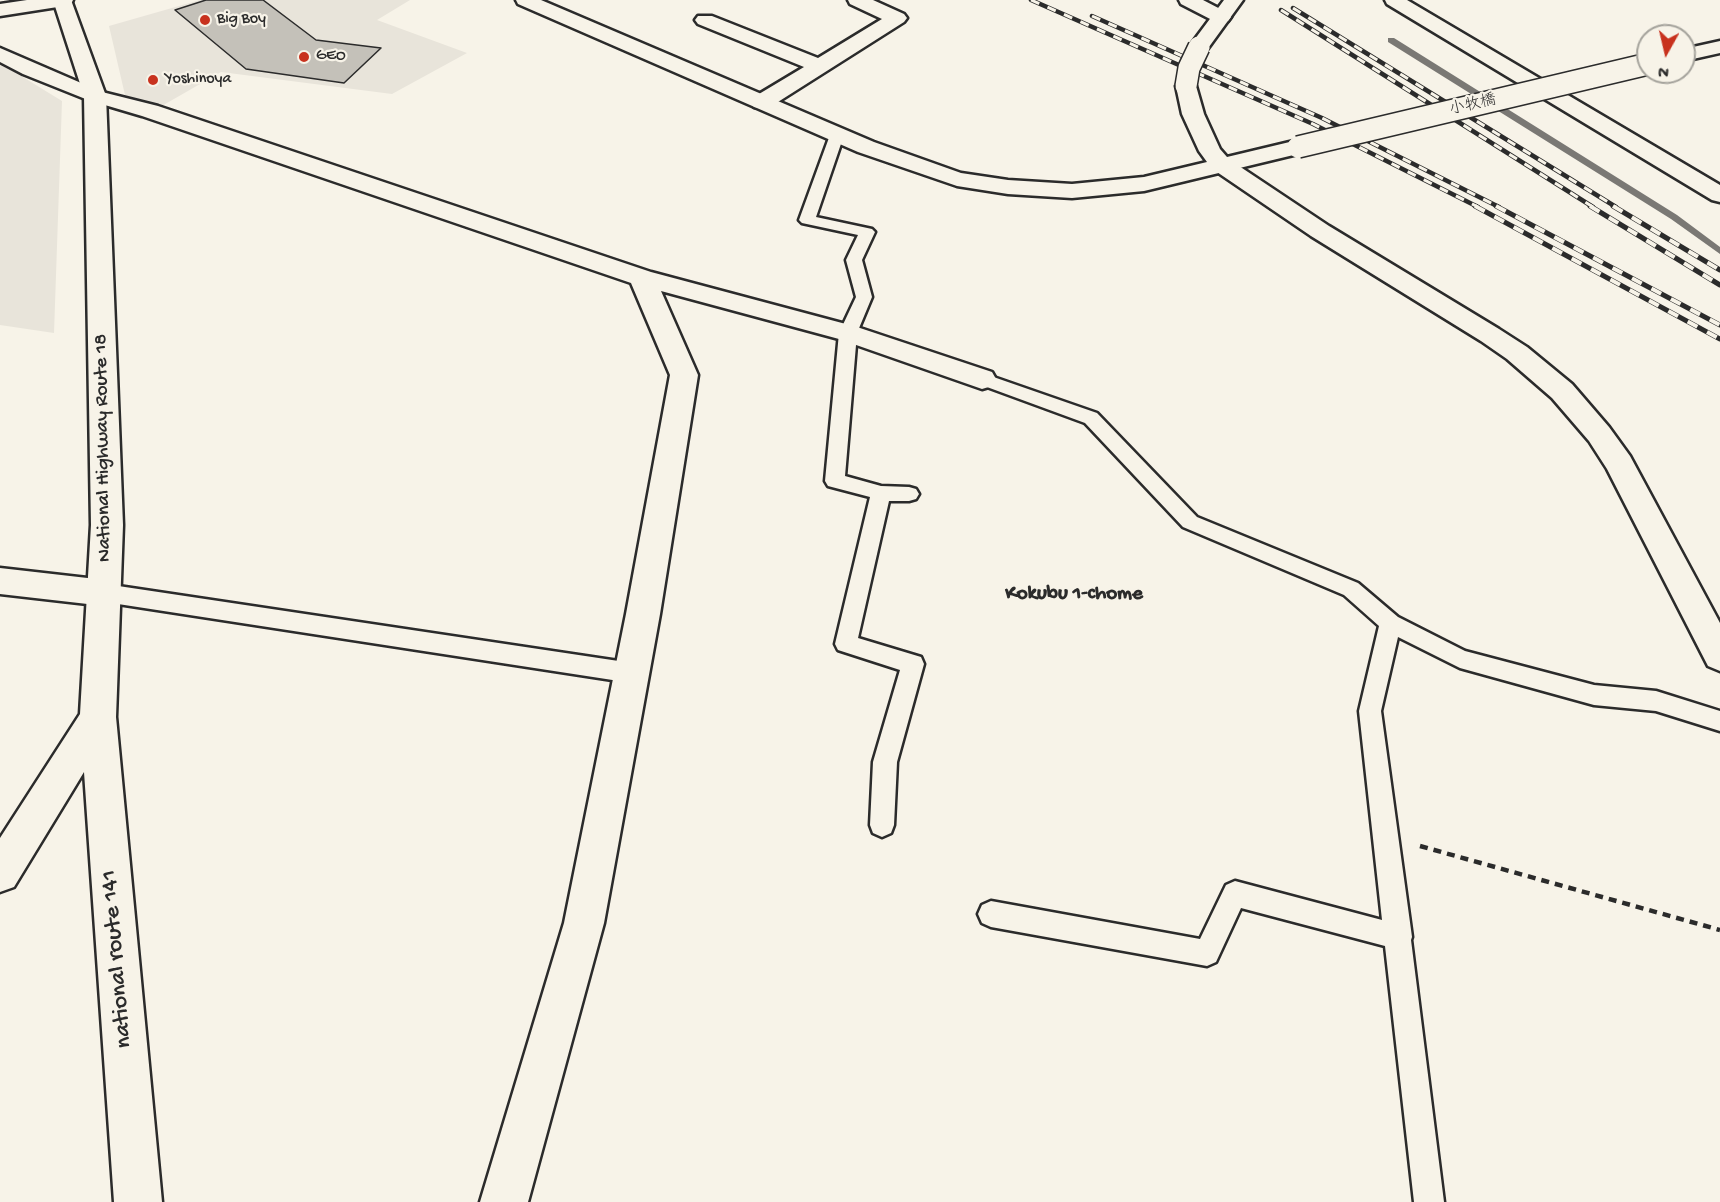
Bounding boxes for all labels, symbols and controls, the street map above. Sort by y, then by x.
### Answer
place label: Big Boy [217,10,266,30]
marker: Big Boy [198,13,212,27]
north arrow [1636,24,1696,84]
place label: GEO [316,47,346,67]
marker: GEO [297,50,311,64]
text: N [1657,60,1670,80]
place label: Yoshinoya [165,70,231,90]
marker: Yoshinoya [146,73,160,87]
street label: 小牧橋 [1447,91,1499,121]
street label: National Highway Route 18 [90,334,118,562]
district label: Kokubu 1-chome [1005,582,1143,608]
street label: national route 141 [96,869,140,1049]

